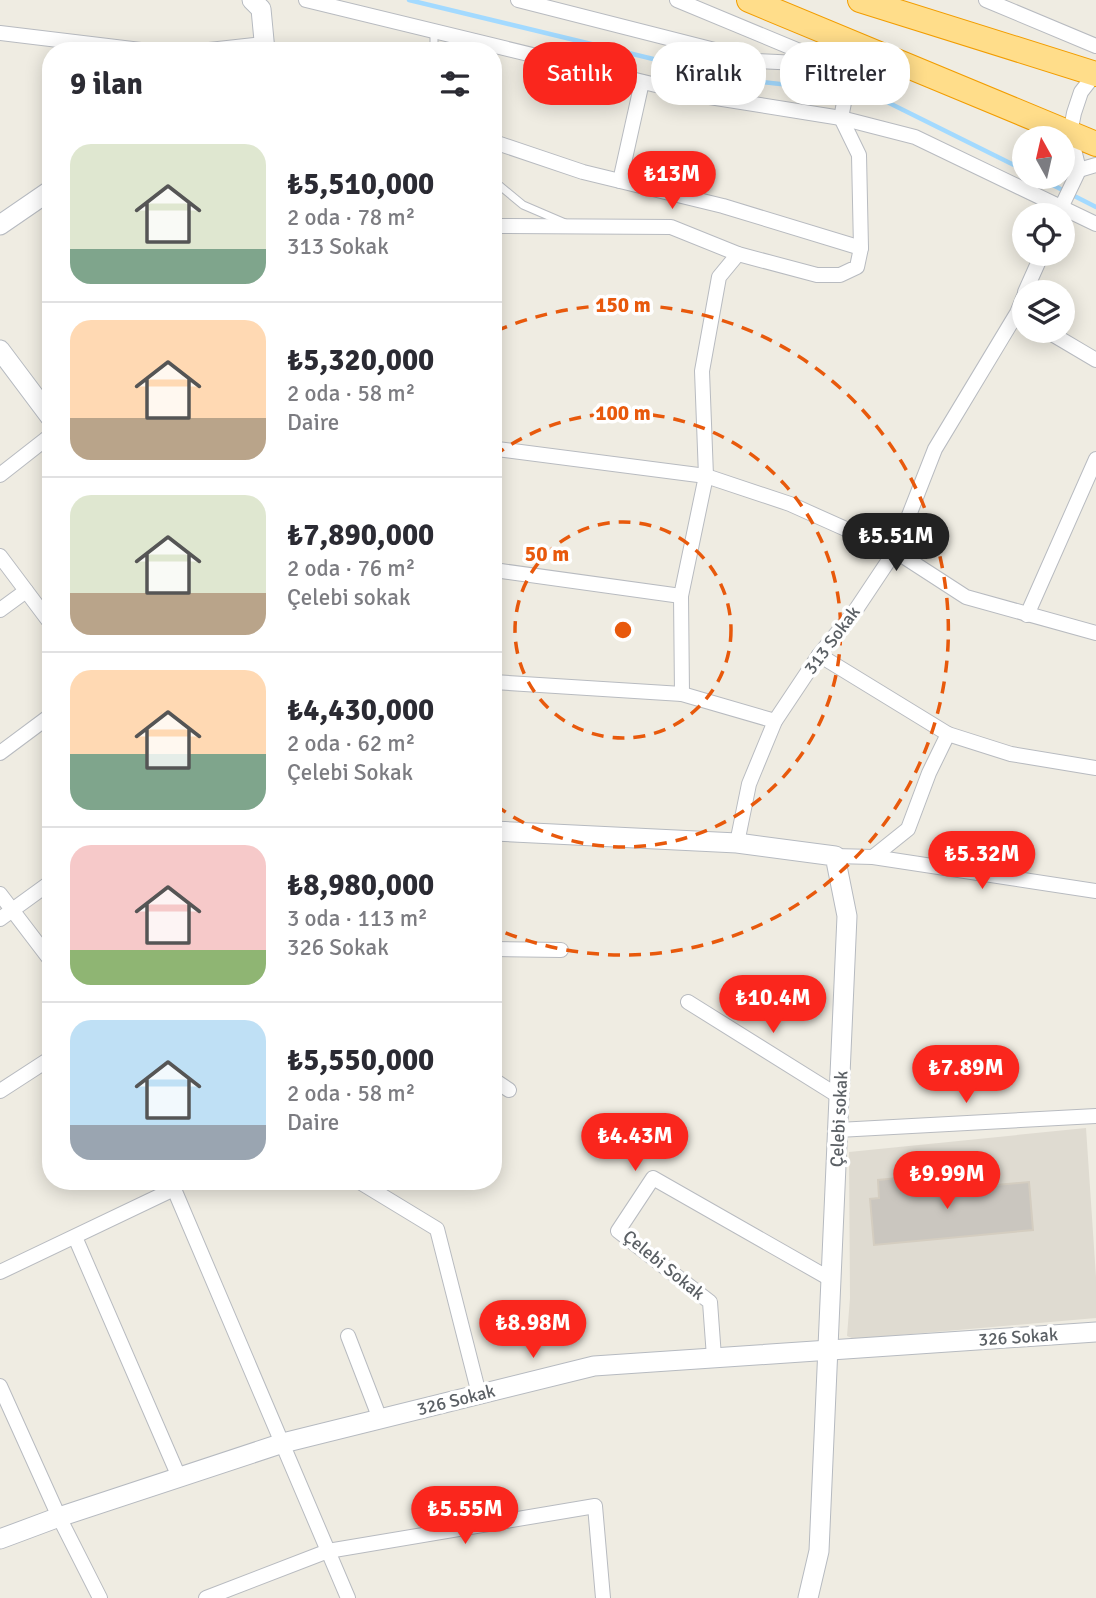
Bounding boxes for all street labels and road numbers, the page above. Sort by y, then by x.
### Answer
street label: 313 Sokak [799,602,865,678]
street label: Çelebi sokak [825,1070,853,1168]
street label: Çelebi Sokak [619,1225,709,1305]
street label: 326 Sokak [977,1323,1059,1351]
street label: 326 Sokak [415,1380,497,1420]

